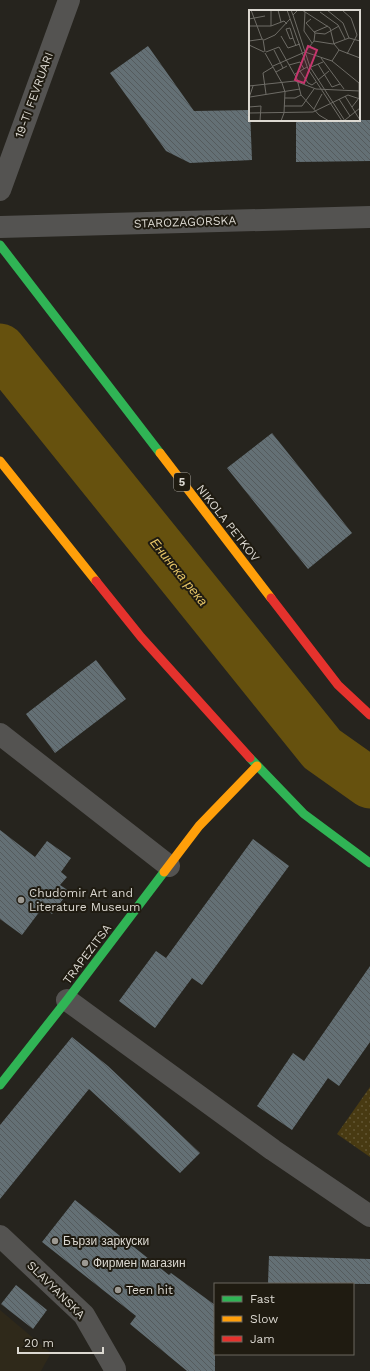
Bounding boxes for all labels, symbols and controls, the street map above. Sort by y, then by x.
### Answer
inset map [249,10,360,121]
street label: 19-TI FEVRUARI [12,50,56,140]
street label: STAROZAGORSKA [134,213,237,231]
road number: 5 [174,473,190,491]
street label: NIKOLA PETKOV [194,482,263,564]
water label: Енинска река [147,535,211,609]
place label: Chudomir Art and Literature Museum [29,886,140,914]
marker: Chudomir Art and Literature Museum [16,895,26,905]
street label: TRAPEZITSA [60,921,114,987]
place label: Бързи заркуски [63,1234,149,1248]
marker: Бързи заркуски [50,1236,60,1246]
place label: Фирмен магазин [93,1256,186,1270]
street label: SLAVYANSKA [24,1258,88,1322]
marker: Фирмен магазин [80,1258,90,1268]
place label: Teen hit [126,1283,173,1297]
legend [214,1283,354,1355]
marker: Teen hit [113,1285,123,1295]
text: Fast [250,1292,275,1306]
text: Slow [250,1312,278,1326]
scale bar [18,1329,103,1355]
text: Jam [250,1332,275,1346]
text: 20 m [24,1336,54,1350]

